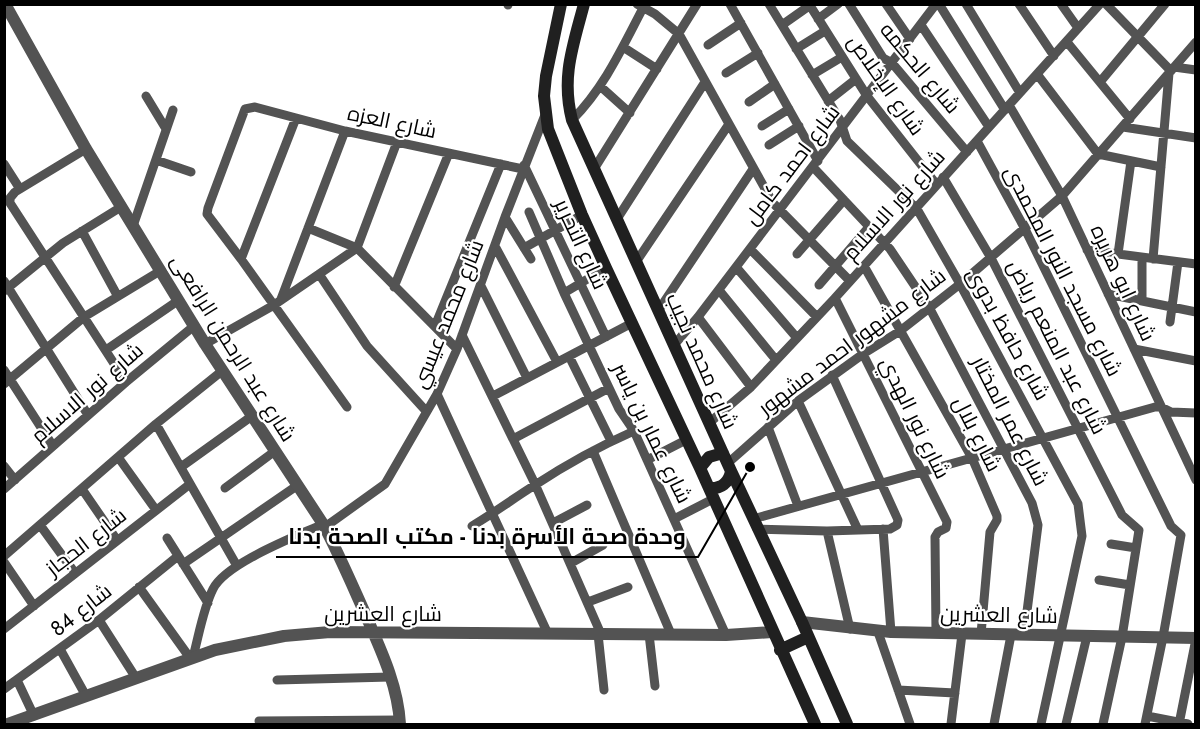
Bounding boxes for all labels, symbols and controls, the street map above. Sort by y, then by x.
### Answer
street label: شارع الحكمه [873,16,967,120]
street label: شارع الإخلاص [840,29,932,141]
street label: شارع العزه [345,98,439,146]
street label: شارع احمد كامل [737,99,847,231]
street label: شارع نور الاسلام [836,143,952,267]
street label: شارع مسجد النور المحمدى [997,160,1129,382]
street label: شارع التحرير [546,193,615,294]
street label: شارع ابو هريره [1083,220,1163,346]
street label: شارع محمد عيسي [404,235,492,393]
street label: شارع عبد الرحمن الرافعى [163,249,303,447]
street label: شارع عبد المنعم رياض [1000,254,1114,440]
street label: شارع مشهور احمد مشهور [751,261,952,423]
street label: شارع حافظ بدوى [959,262,1057,406]
street label: شارع محمد نجيب [659,288,745,434]
street label: شارع نور الاسلام [24,336,150,450]
street label: شارع عمر المختار [964,350,1056,491]
street label: شارع نور الهدي [872,352,957,484]
street label: شارع عمار بن ياسر [604,357,699,508]
street label: شارع بلال [945,391,1009,477]
street label: شارع الحجاز [38,501,133,584]
callout: وحدة صحة الأسرة بدنا - مكتب الصحة بدنا [276,517,698,557]
text: وحدة صحة الأسرة بدنا - مكتب الصحة بدنا [288,520,686,552]
street label: شارع 84 [44,576,118,644]
street label: شارع العشرين [324,599,442,629]
street label: شارع العشرين [940,599,1058,631]

